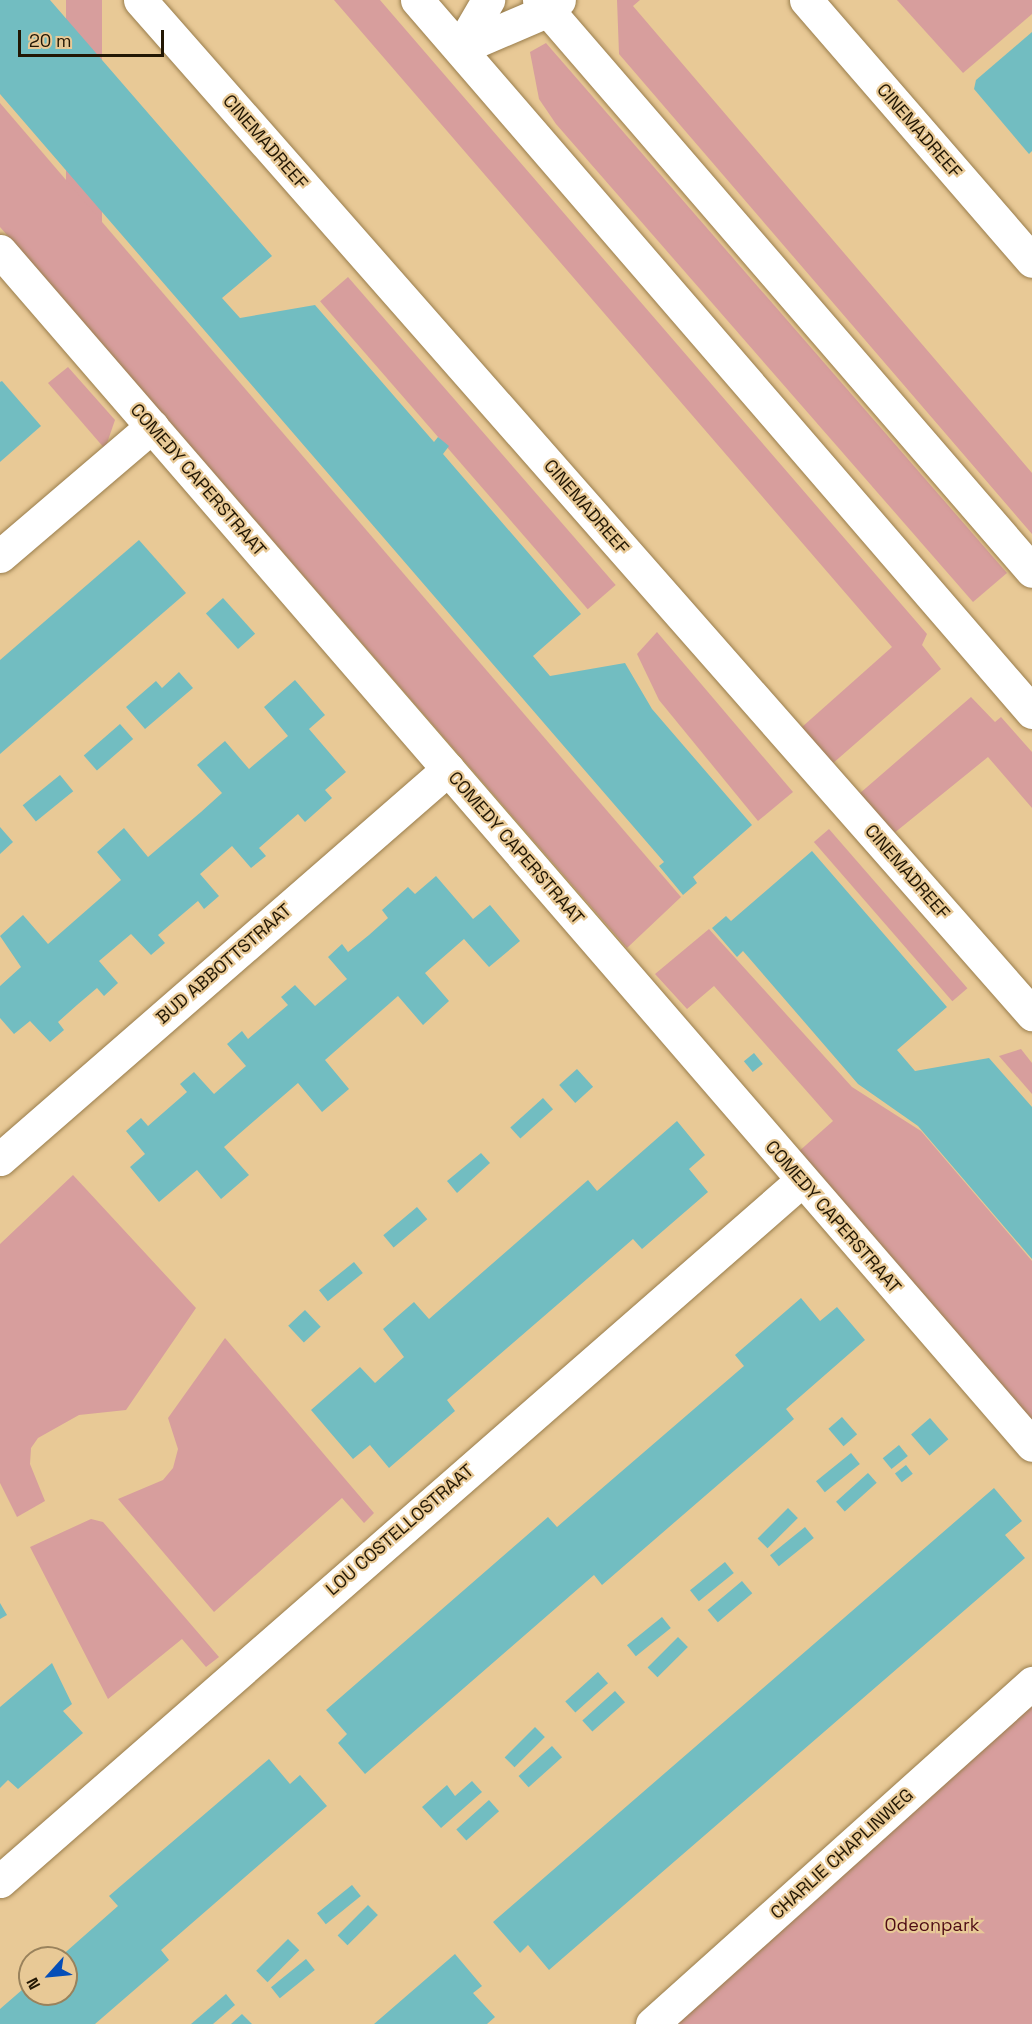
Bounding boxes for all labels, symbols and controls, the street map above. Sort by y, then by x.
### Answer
scale bar [21,18,166,56]
text: 20 m [29,29,72,52]
street label: CINEMADREEF [872,79,966,183]
street label: CINEMADREEF [218,90,312,194]
street label: COMEDY CAPERSTRAAT [126,399,270,561]
street label: CINEMADREEF [539,455,633,559]
street label: COMEDY CAPERSTRAAT [444,767,588,929]
street label: CINEMADREEF [860,820,954,924]
street label: BUD ABBOTTSTRAAT [152,899,296,1029]
street label: COMEDY CAPERSTRAAT [761,1136,905,1298]
street label: LOU COSTELLOSTRAAT [322,1460,478,1600]
street label: CHARLIE CHAPLINWEG [766,1784,918,1924]
park label: Odeonpark [885,1914,979,1936]
north arrow [18,1946,78,2006]
text: N [22,1974,45,1993]

